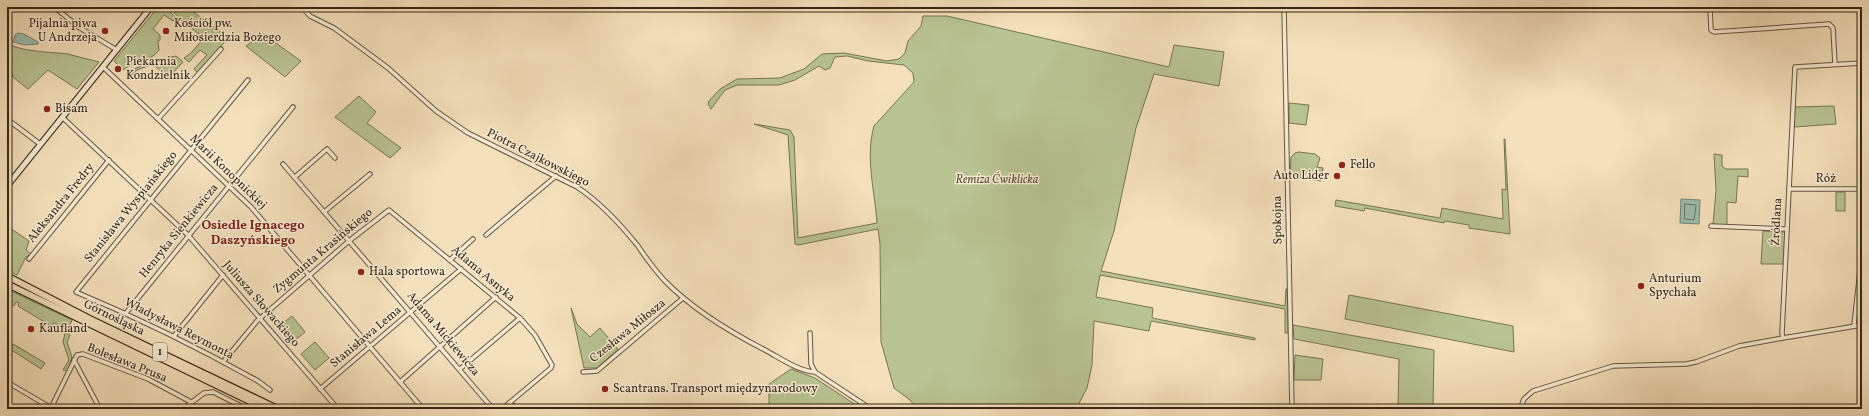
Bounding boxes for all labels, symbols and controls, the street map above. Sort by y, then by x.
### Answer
place label: Pijalnia piwa U Andrzeja [29,16,97,46]
place label: Kościół pw. Miłosierdzia Bożego [174,16,281,46]
marker: Pijalnia piwa U Andrzeja [100,26,110,36]
marker: Kościół pw. Miłosierdzia Bożego [161,26,171,36]
place label: Piekarnia Kondzielnik [126,54,191,84]
marker: Piekarnia Kondzielnik [113,64,123,74]
place label: Bisam [55,101,88,117]
marker: Bisam [42,104,52,114]
street label: Piotra Czajkowskiego [484,125,592,191]
street label: Marii Konopnickiej [186,131,270,213]
street label: Stanisława Wyspiańskiego [81,148,181,266]
place label: Fello [1350,157,1375,173]
street label: Aleksandra Fredry [24,159,98,246]
marker: Fello [1337,160,1347,170]
place label: Auto Lider [1273,168,1329,184]
park label: Remiza Ćwiklicka [955,171,1039,188]
marker: Auto Lider [1332,171,1342,181]
street label: Róż [1816,171,1836,187]
street label: Henryka Sienkiewicza [136,180,222,282]
street label: Spokojna [1270,195,1286,245]
street label: Źródlana [1767,197,1786,247]
street label: Zygmunta Krasińskiego [270,205,376,297]
district label: Osiedle Ignacego Daszyńskiego [201,217,305,250]
street label: Adama Asnyka [448,242,519,306]
street label: Juliusza Słowackiego [219,257,303,351]
place label: Hala sportowa [369,264,445,280]
marker: Hala sportowa [356,267,366,277]
place label: Anturium Spychała [1649,271,1702,301]
marker: Anturium Spychała [1636,281,1646,291]
street label: Adama Mickiewicza [403,288,483,380]
street label: Władysława Reymonta [121,294,237,364]
street label: Czesława Miłosza [587,295,669,367]
street label: Górnośląska [81,296,147,340]
street label: Stanisława Lema [327,302,405,372]
place label: Kaufland [39,321,87,337]
marker: Kaufland [26,324,36,334]
street label: Bolesława Prusa [85,340,169,386]
road number: 1 [153,343,167,361]
place label: Scantrans. Transport międzynarodowy [613,381,818,397]
marker: Scantrans. Transport międzynarodowy [600,384,610,394]

